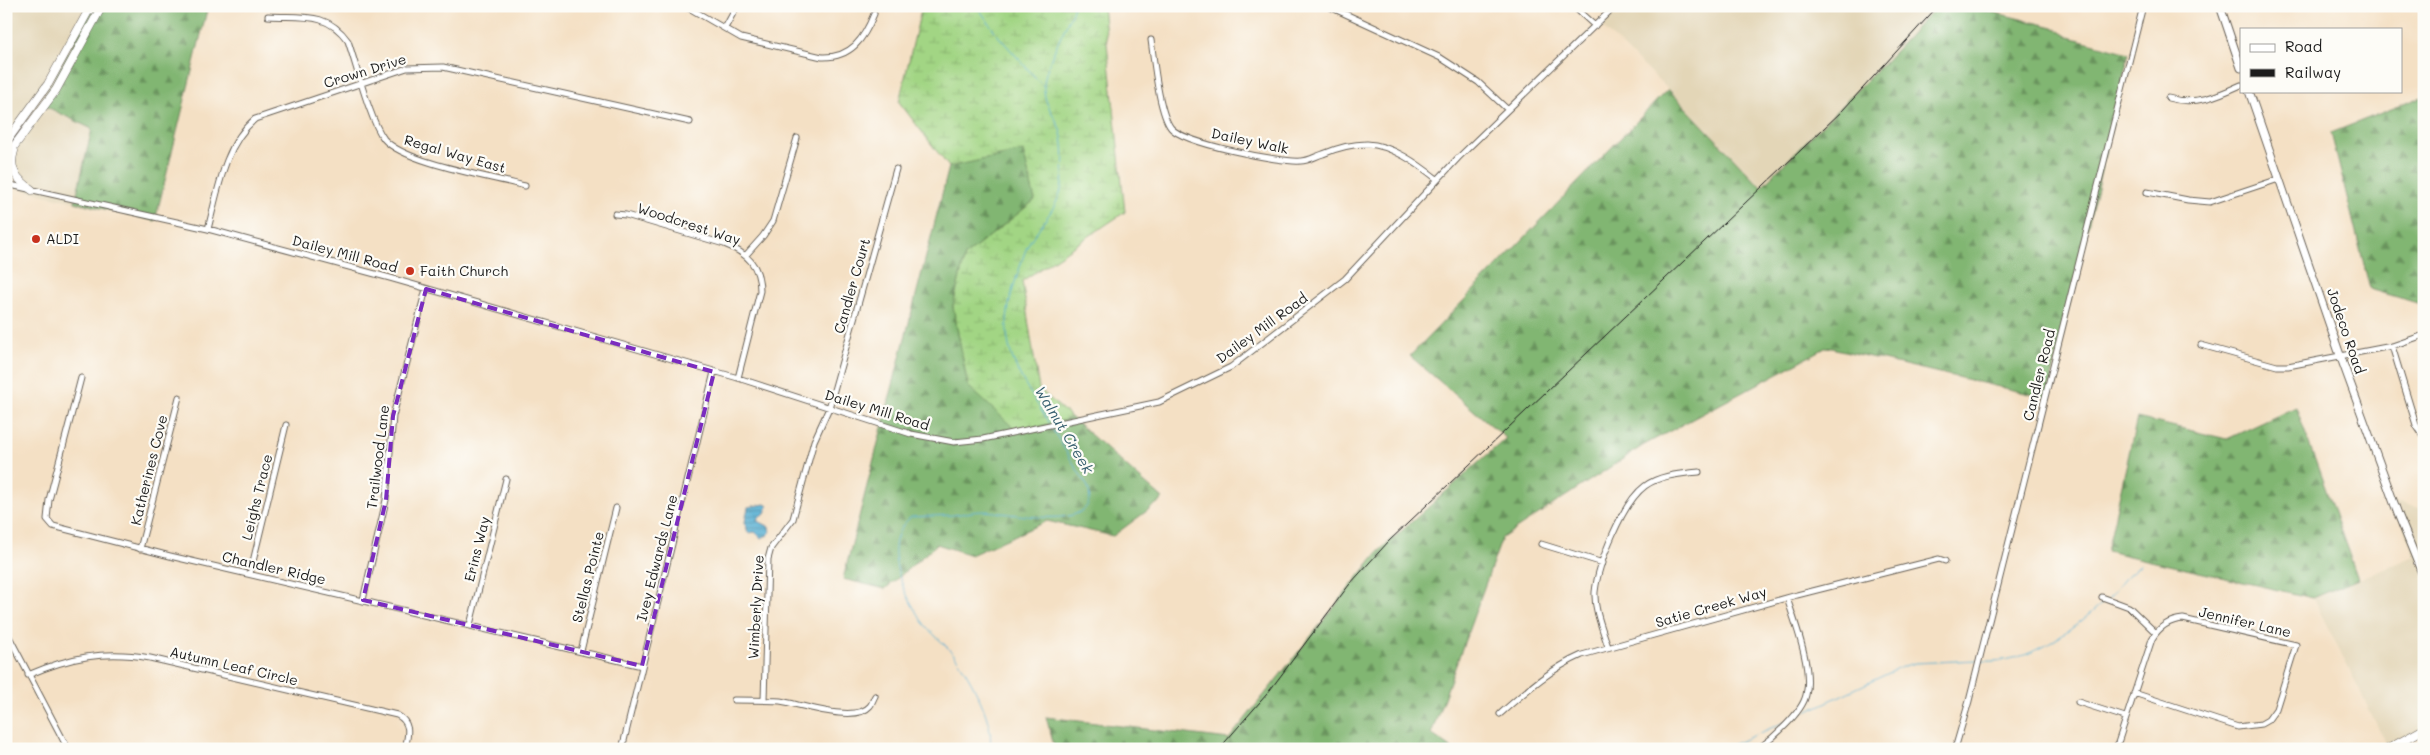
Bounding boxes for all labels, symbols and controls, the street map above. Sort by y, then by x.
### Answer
legend [2240,28,2402,92]
text: Road [2285,36,2322,56]
street label: Crown Drive [321,49,408,92]
text: Railway [2285,62,2341,82]
street label: Dailey Walk [1210,123,1291,158]
street label: Regal Way East [402,130,508,177]
street label: Woodcrest Way [635,198,743,249]
place label: ALDI [46,229,79,248]
street label: Dailey Mill Road [290,230,400,277]
marker: ALDI [30,233,42,245]
street label: Candler Court [829,236,874,336]
place label: Faith Church [420,261,508,280]
marker: Faith Church [404,265,416,277]
street label: Jodeco Road [2323,285,2370,376]
street label: Dailey Mill Road [1212,288,1311,367]
street label: Candler Road [2018,327,2059,423]
water label: Walnut Creek [1031,382,1099,478]
street label: Dailey Mill Road [823,385,932,434]
street label: Trailwood Lane [362,404,393,510]
street label: Katherines Cove [126,413,171,527]
street label: Leighs Trace [237,452,276,542]
street label: Ivey Edwards Lane [632,492,681,623]
street label: Erins Way [459,514,494,584]
street label: Stellas Pointe [567,529,608,625]
street label: Chandler Ridge [220,546,328,589]
street label: Wimberly Drive [743,554,768,660]
street label: Satie Creek Way [1653,582,1769,631]
street label: Jennifer Lane [2197,602,2293,641]
street label: Autumn Leaf Circle [168,642,300,690]

